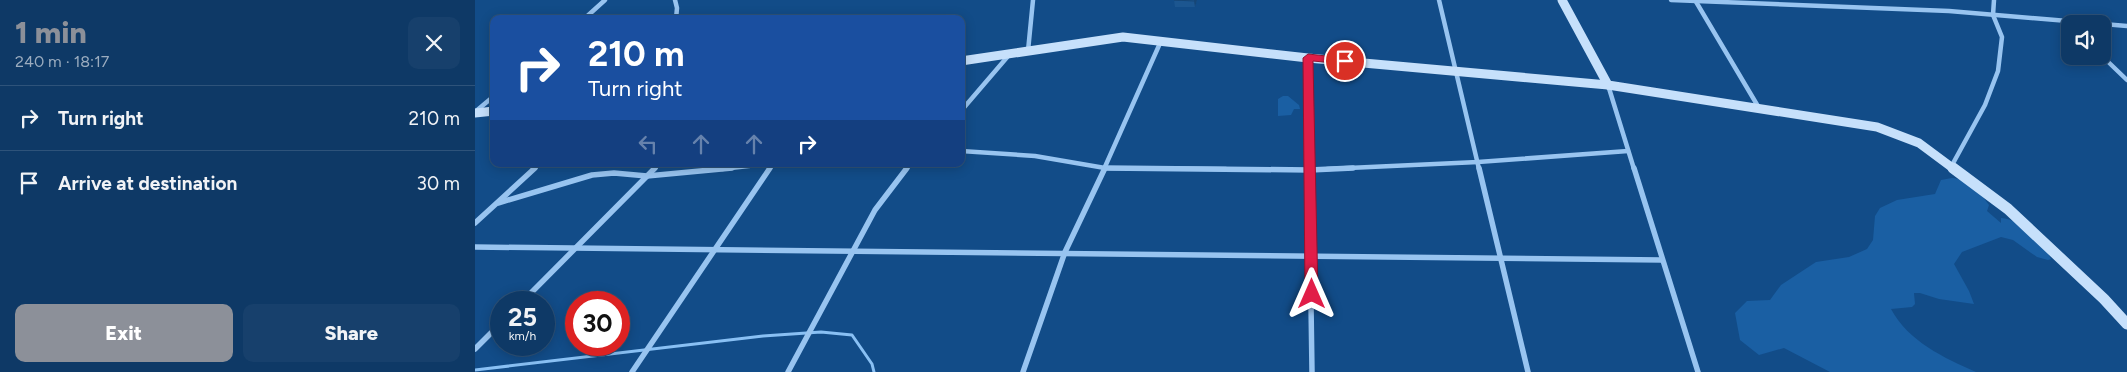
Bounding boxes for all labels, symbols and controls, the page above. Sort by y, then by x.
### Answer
text: 1 min [15,14,87,51]
map controls [2061,15,2111,65]
button: sound [2061,15,2111,65]
button: close [408,17,460,69]
text: 210 m [588,33,685,75]
icon: right [505,35,570,100]
pin [1324,40,1366,82]
icon: arrive [1331,47,1359,75]
text: 240 m · 18:17 [15,52,109,71]
text: Turn right [588,75,683,102]
icon: right [15,104,43,132]
text: Turn right [58,107,144,130]
text: 210 m [408,107,460,130]
icon: left [634,130,662,158]
icon: ahead [687,130,715,158]
icon: ahead [740,130,768,158]
icon: right [793,130,821,158]
icon: arrive [15,169,43,197]
text: Arrive at destination [58,172,237,195]
text: 30 m [417,172,460,195]
position arrow [1285,267,1337,319]
speed limit sign: 30 [565,291,630,356]
text: 25 [508,302,537,332]
button: Exit [15,304,233,362]
button: Share [243,304,460,362]
text: km/h [509,329,536,343]

